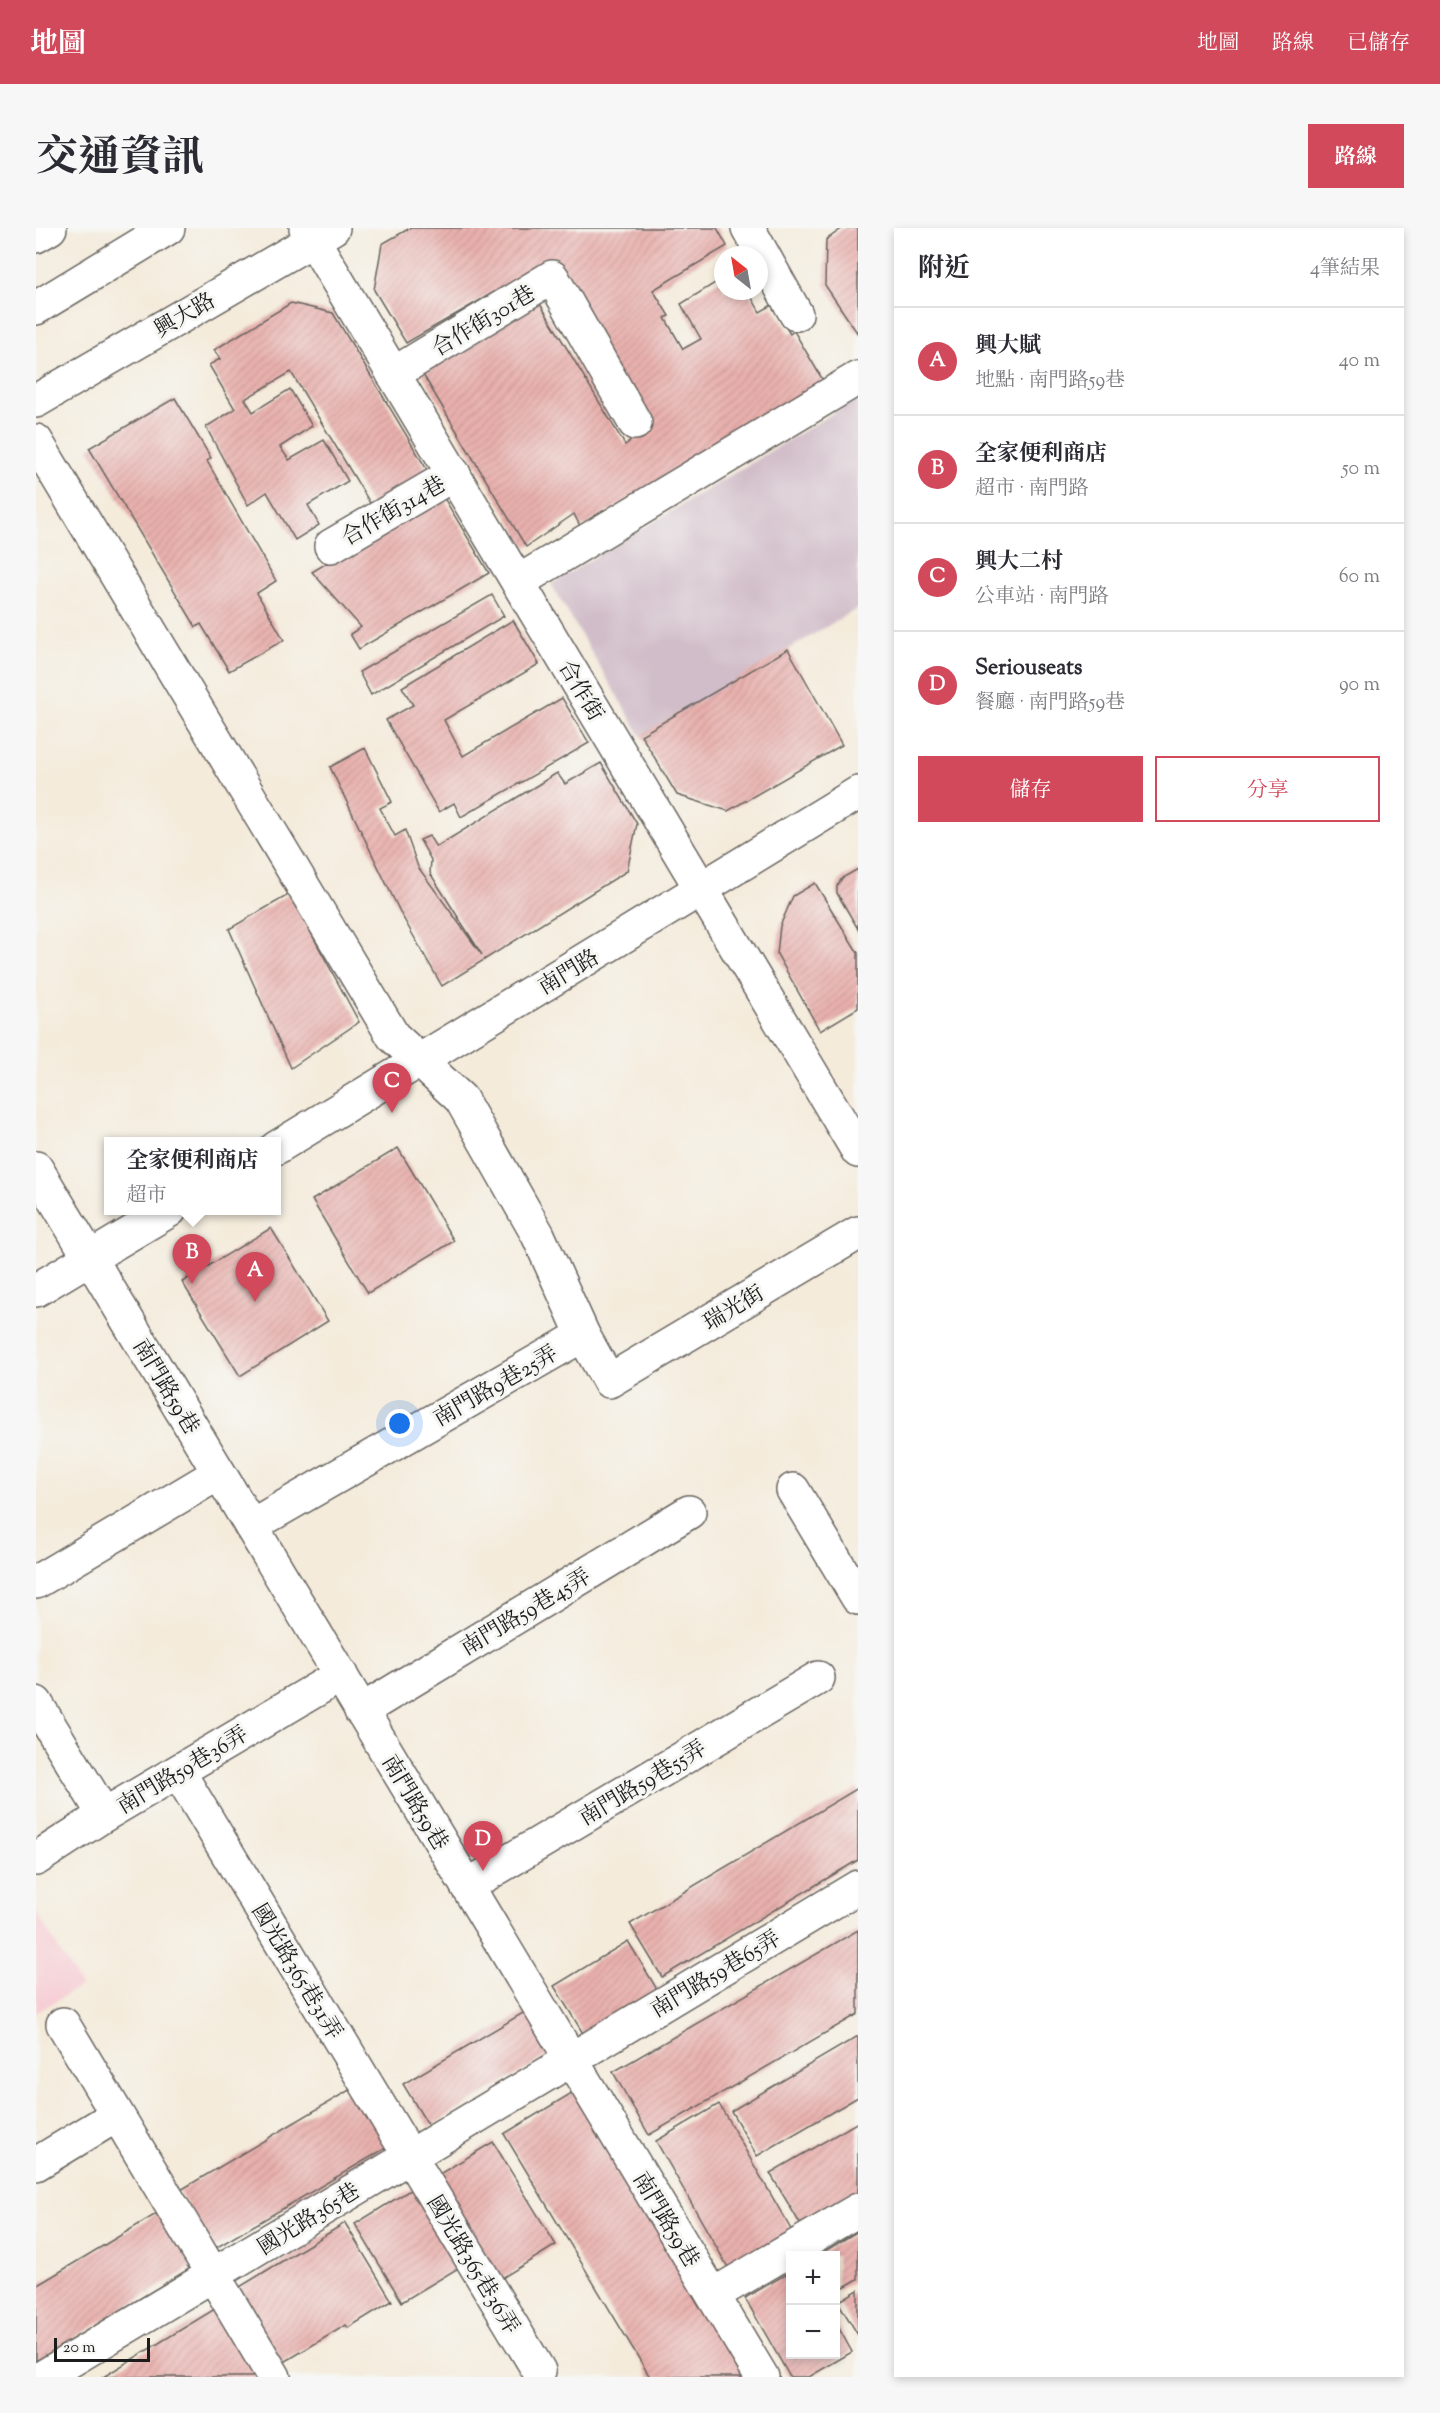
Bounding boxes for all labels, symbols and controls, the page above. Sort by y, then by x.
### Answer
text: 地圖 [30,25,86,65]
text: 地圖 [1197,29,1239,59]
text: 路線 [1272,29,1314,59]
text: 已儲存 [1347,29,1410,59]
button: 路線 [1308,124,1404,188]
text: 交通資訊 [36,130,204,190]
north arrow [714,246,768,300]
text: 附近 [918,251,970,288]
text: 4筆結果 [1310,255,1380,284]
street label: 合作街301巷 [427,279,542,366]
street label: 興大路 [149,286,222,347]
text: 興大賦 [975,331,1041,363]
text: A [929,347,946,376]
text: 40 m [1339,347,1380,376]
text: 地點 · 南門路59巷 [975,367,1125,396]
text: 全家便利商店 [975,439,1107,471]
text: B [931,455,944,484]
text: 50 m [1342,455,1380,484]
street label: 合作街314巷 [337,470,452,555]
text: 超市 · 南門路 [975,475,1089,504]
text: 興大二村 [975,547,1063,579]
text: C [929,563,946,592]
text: 60 m [1339,563,1380,592]
text: 公車站 · 南門路 [975,583,1109,612]
text: Seriouseats [975,653,1082,685]
street label: 合作街 [549,655,610,728]
text: D [930,671,945,700]
text: 90 m [1339,671,1380,700]
text: 餐廳 · 南門路59巷 [975,689,1125,718]
button: 儲存 [918,756,1143,822]
button: 分享 [1155,756,1380,822]
street label: 南門路 [533,943,606,1004]
pin: C [372,1064,412,1113]
popup [104,1137,281,1215]
text: 全家便利商店 [126,1146,259,1178]
text: 超市 [126,1182,166,1211]
pin: B [172,1234,212,1284]
pin: A [236,1252,274,1302]
street label: 瑞光街 [698,1279,771,1340]
street label: 南門路59巷 [123,1334,205,1441]
street label: 南門路9巷25弄 [429,1339,564,1436]
your location [385,1409,414,1438]
street label: 南門路59巷45弄 [455,1562,598,1665]
street label: 南門路59巷36弄 [112,1720,255,1823]
street label: 南門路59巷55弄 [574,1734,713,1835]
street label: 南門路59巷 [372,1750,454,1857]
pin: D [464,1822,502,1871]
street label: 國光路365巷31弄 [242,1899,349,2047]
street label: 南門路59巷65弄 [645,1924,788,2027]
street label: 南門路59巷 [623,2167,705,2274]
street label: 國光路365巷 [252,2176,367,2265]
street label: 國光路365巷36弄 [417,2190,526,2341]
map controls [786,2251,840,2359]
button: + [786,2251,840,2305]
button: − [786,2305,840,2359]
scale bar [54,2335,150,2362]
text: 20 m [63,2337,96,2360]

